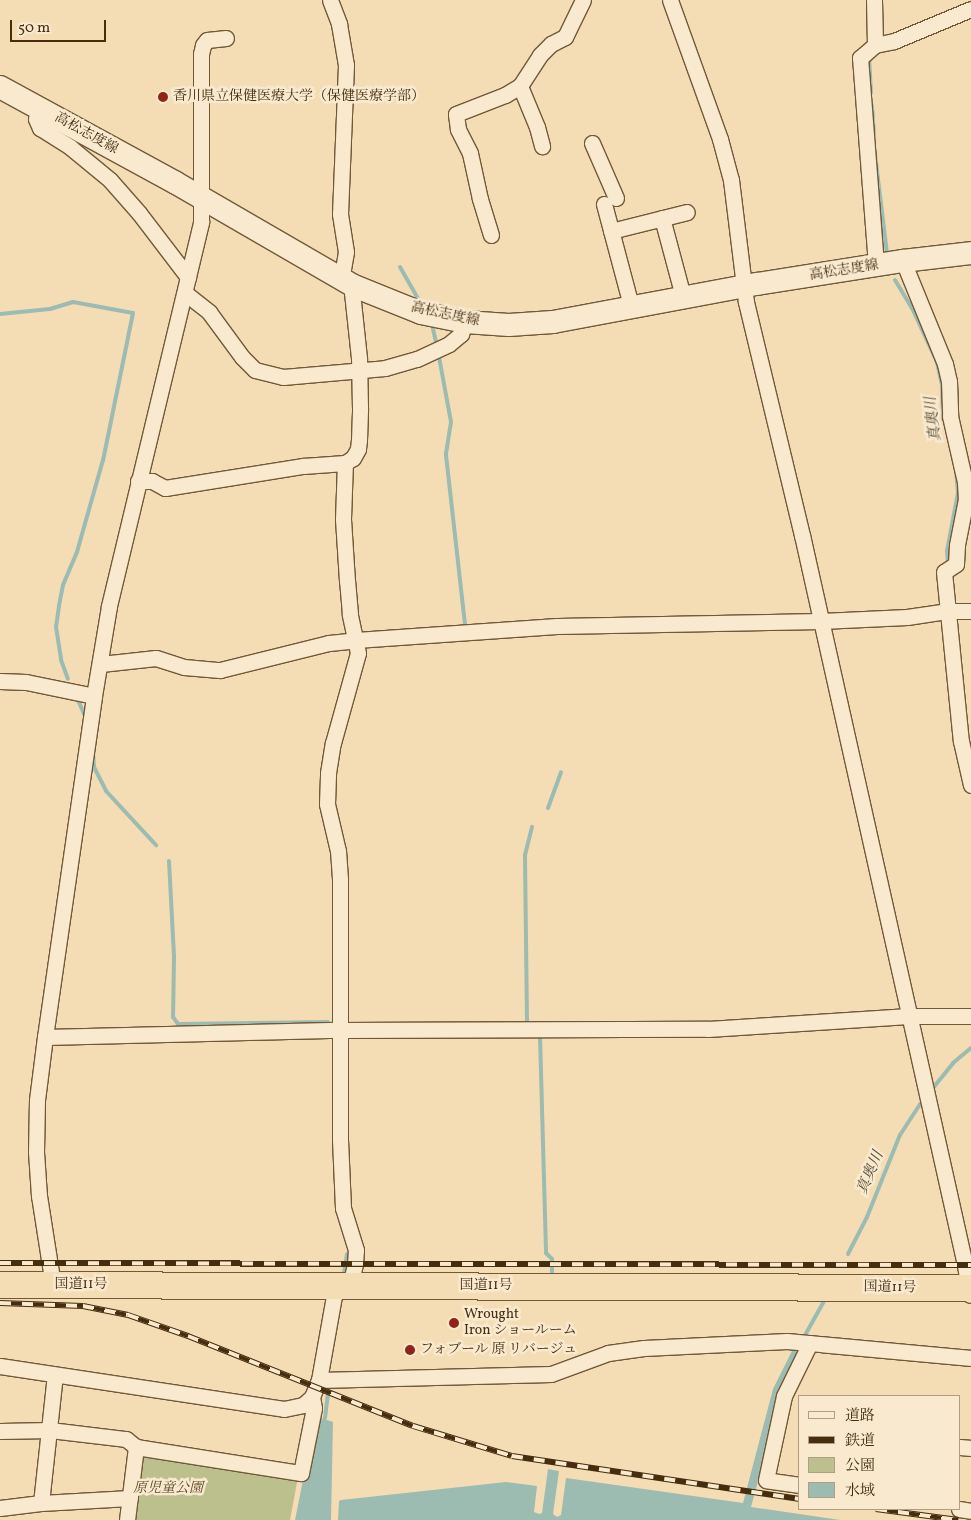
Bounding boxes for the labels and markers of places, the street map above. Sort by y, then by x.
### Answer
place label: 香川県立保健医療大学（保健医療学部） [173,89,425,105]
marker: 香川県立保健医療大学（保健医療学部） [157,91,169,103]
place label: Wrought Iron ショールーム [464,1307,577,1340]
marker: Wrought Iron ショールーム [448,1317,460,1329]
place label: フォブール 原 リバージュ [420,1342,579,1358]
marker: フォブール 原 リバージュ [404,1344,416,1356]

